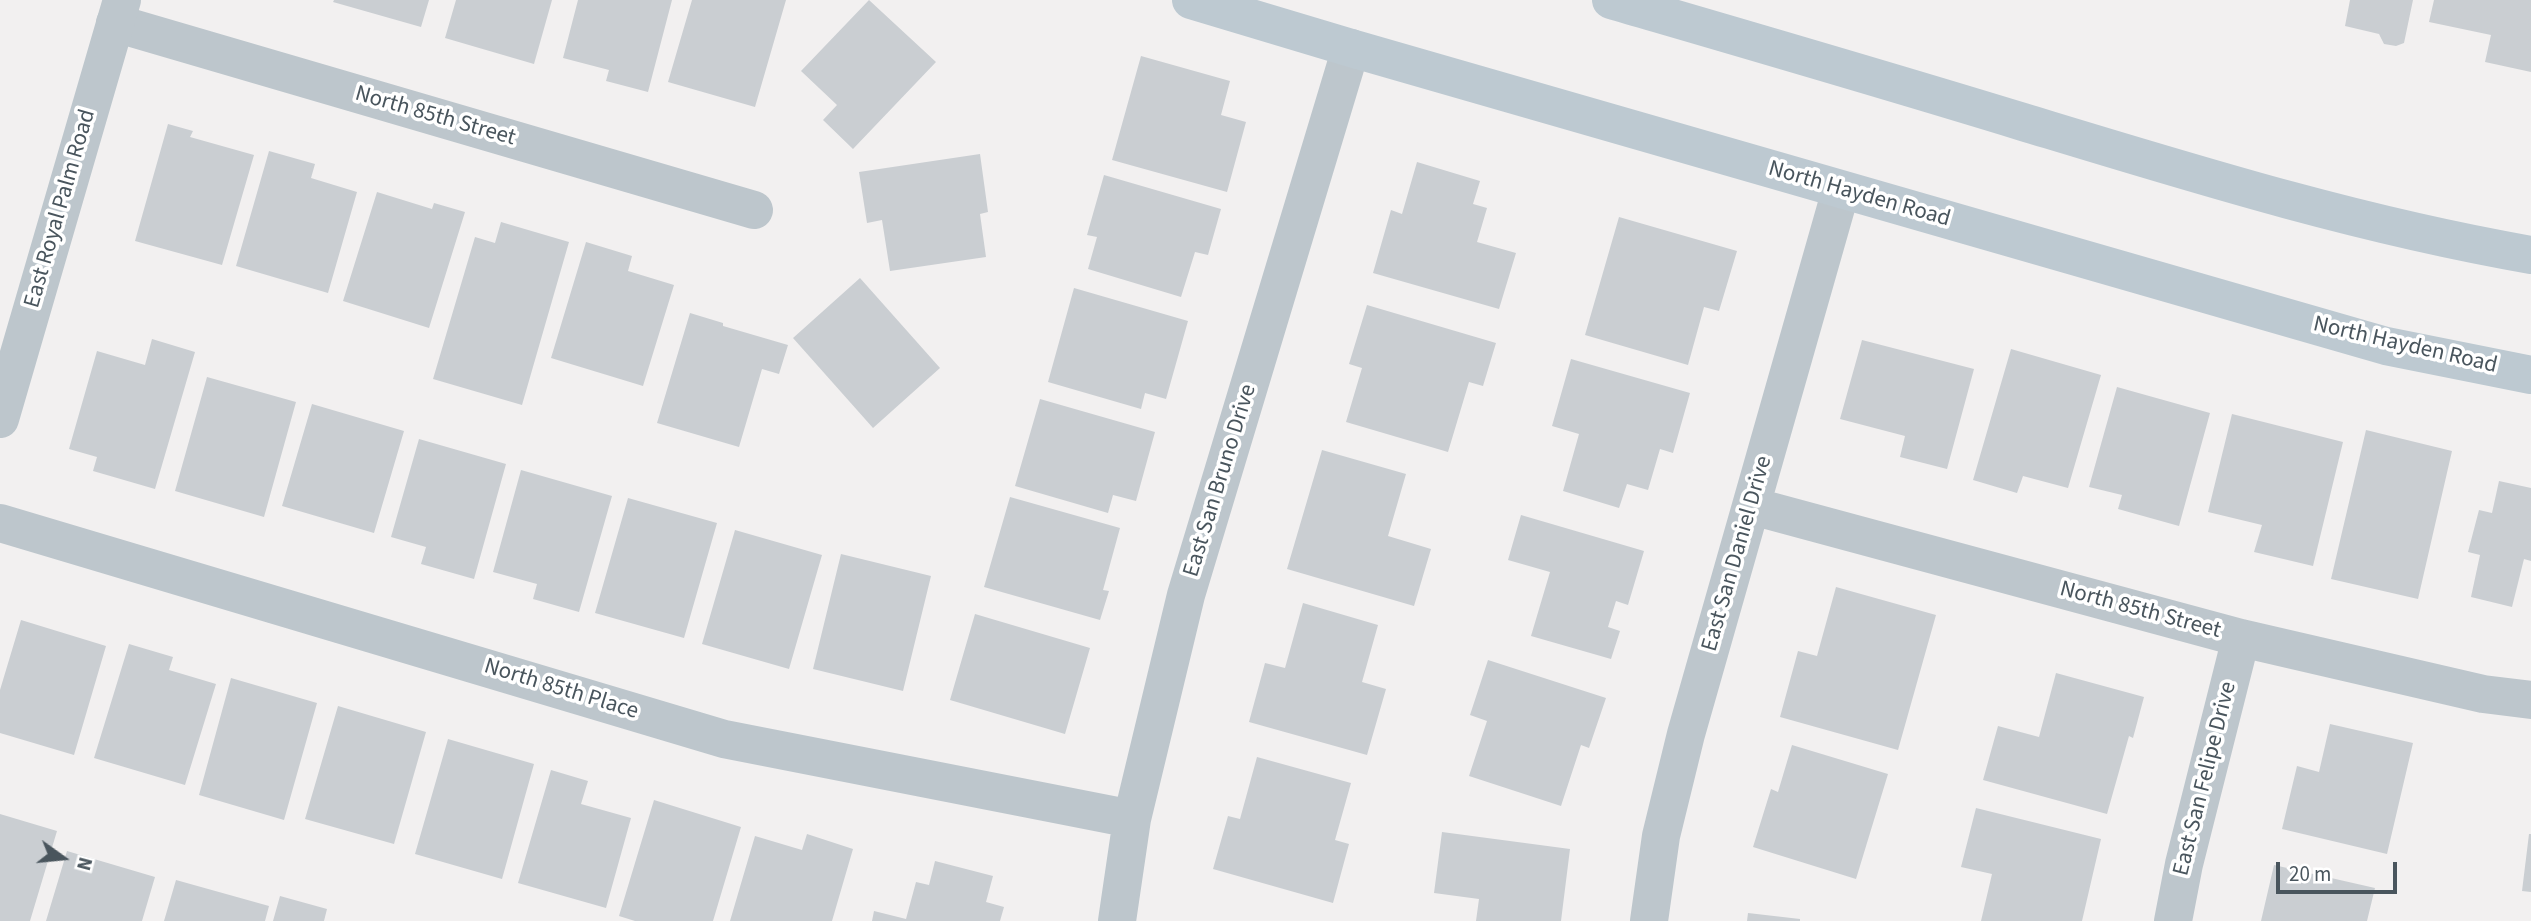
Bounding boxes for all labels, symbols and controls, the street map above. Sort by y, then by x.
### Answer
street label: North 85th Street [352,81,518,153]
street label: East Royal Palm Road [19,106,103,312]
street label: North Hayden Road [1765,156,1953,234]
street label: North Hayden Road [2310,311,2500,381]
street label: East San Bruno Drive [1179,381,1263,581]
street label: East San Daniel Drive [1697,453,1779,655]
street label: North 85th Street [2056,576,2224,646]
street label: North 85th Place [481,653,641,727]
street label: East San Felipe Drive [2169,679,2243,879]
north arrow [28,823,98,893]
scale bar [2279,848,2400,892]
text: N [69,854,98,873]
text: 20 m [2289,859,2331,889]

